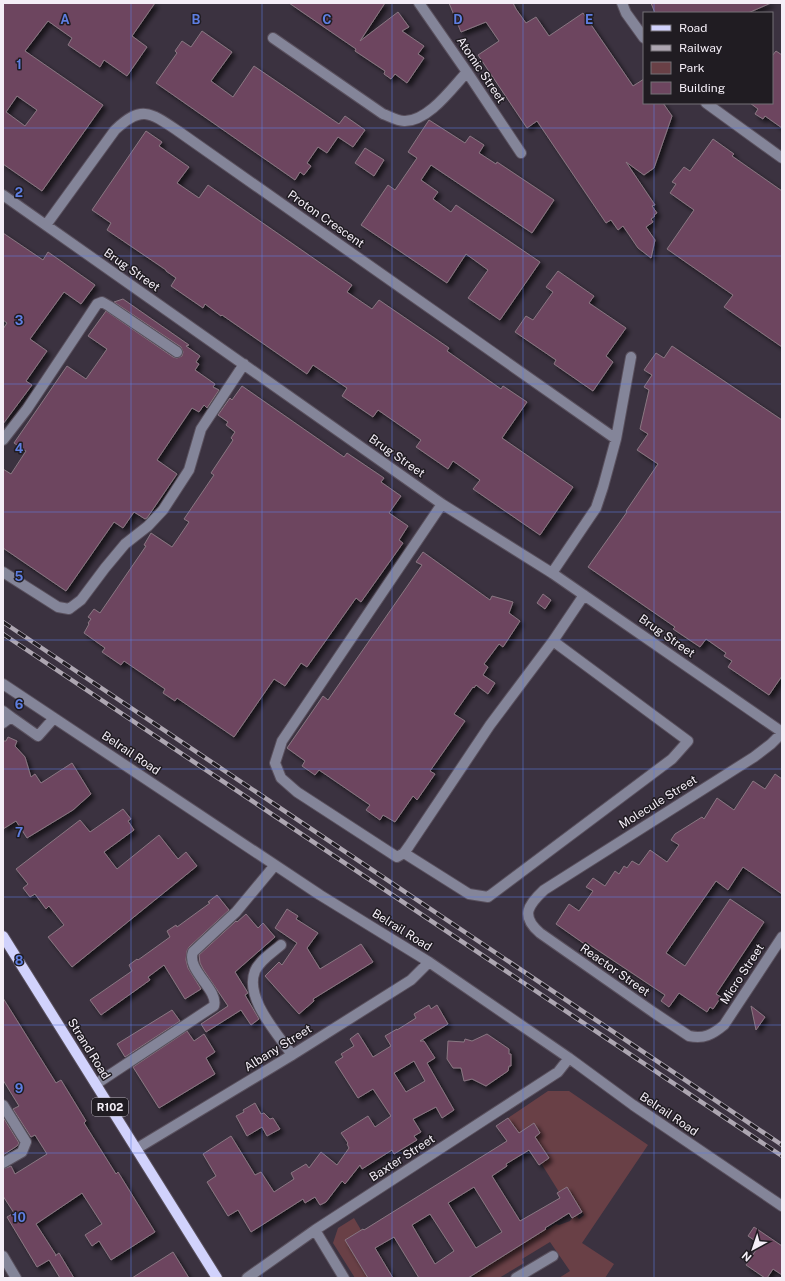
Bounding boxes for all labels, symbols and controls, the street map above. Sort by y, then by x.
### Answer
text: A [60,12,70,27]
text: B [192,12,201,27]
text: C [322,12,332,27]
text: D [453,12,463,27]
text: E [585,12,593,27]
legend [643,12,773,104]
text: Road [679,21,707,35]
street label: Atomic Street [454,34,508,106]
text: Railway [679,41,723,55]
text: 1 [16,57,22,72]
text: Park [679,61,705,75]
text: Building [679,81,725,95]
text: 2 [15,185,23,200]
street label: Proton Crescent [285,187,367,251]
street label: Brug Street [101,246,163,295]
text: 3 [15,313,24,328]
street label: Brug Street [366,432,428,481]
text: 4 [15,441,24,456]
text: 5 [15,569,24,584]
street label: Brug Street [636,612,698,661]
text: 6 [15,697,24,712]
street label: Belrail Road [99,728,163,778]
street label: Molecule Street [617,772,700,832]
text: 7 [15,825,23,840]
street label: Belrail Road [370,906,434,954]
street label: Reactor Street [578,941,653,999]
street label: Micro Street [717,941,767,1007]
text: 8 [15,953,24,968]
street label: Strand Road [65,1016,113,1082]
street label: Albany Street [242,1022,315,1074]
text: 9 [15,1081,23,1096]
street label: Belrail Road [637,1089,701,1139]
road number: R102 [92,1098,128,1116]
street label: Baxter Street [367,1132,438,1184]
text: 10 [12,1210,26,1225]
north arrow [733,1229,773,1269]
text: N [739,1249,754,1264]

